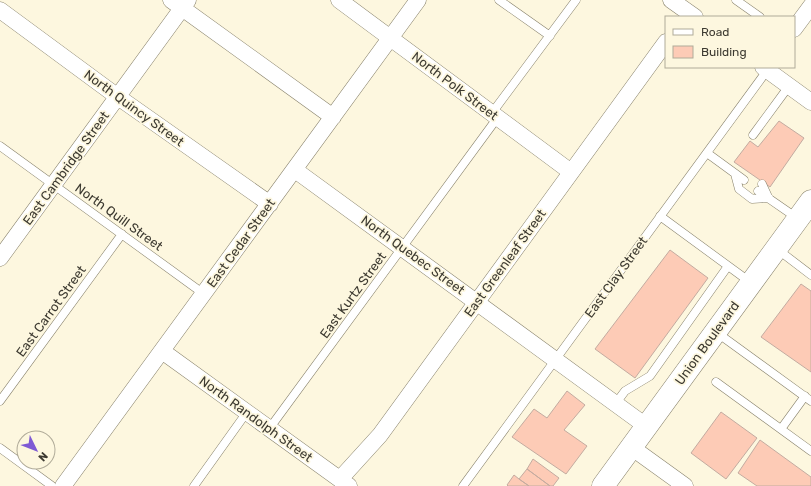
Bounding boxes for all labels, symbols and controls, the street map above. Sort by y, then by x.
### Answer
legend [665,16,795,68]
text: Road [701,25,729,39]
text: Building [701,45,747,59]
street label: North Polk Street [409,49,501,123]
street label: North Quincy Street [81,67,187,149]
street label: East Cambridge Street [20,108,113,228]
street label: North Quill Street [72,180,166,254]
street label: East Cedar Street [204,196,278,290]
street label: East Greenleaf Street [461,206,549,320]
street label: North Quebec Street [358,212,468,298]
street label: East Clay Street [582,234,650,320]
street label: East Kurtz Street [317,249,389,341]
street label: East Carrot Street [13,263,89,359]
street label: Union Boulevard [672,298,742,388]
street label: North Randolph Street [197,373,315,465]
north arrow [16,430,56,470]
text: N [35,449,50,464]

